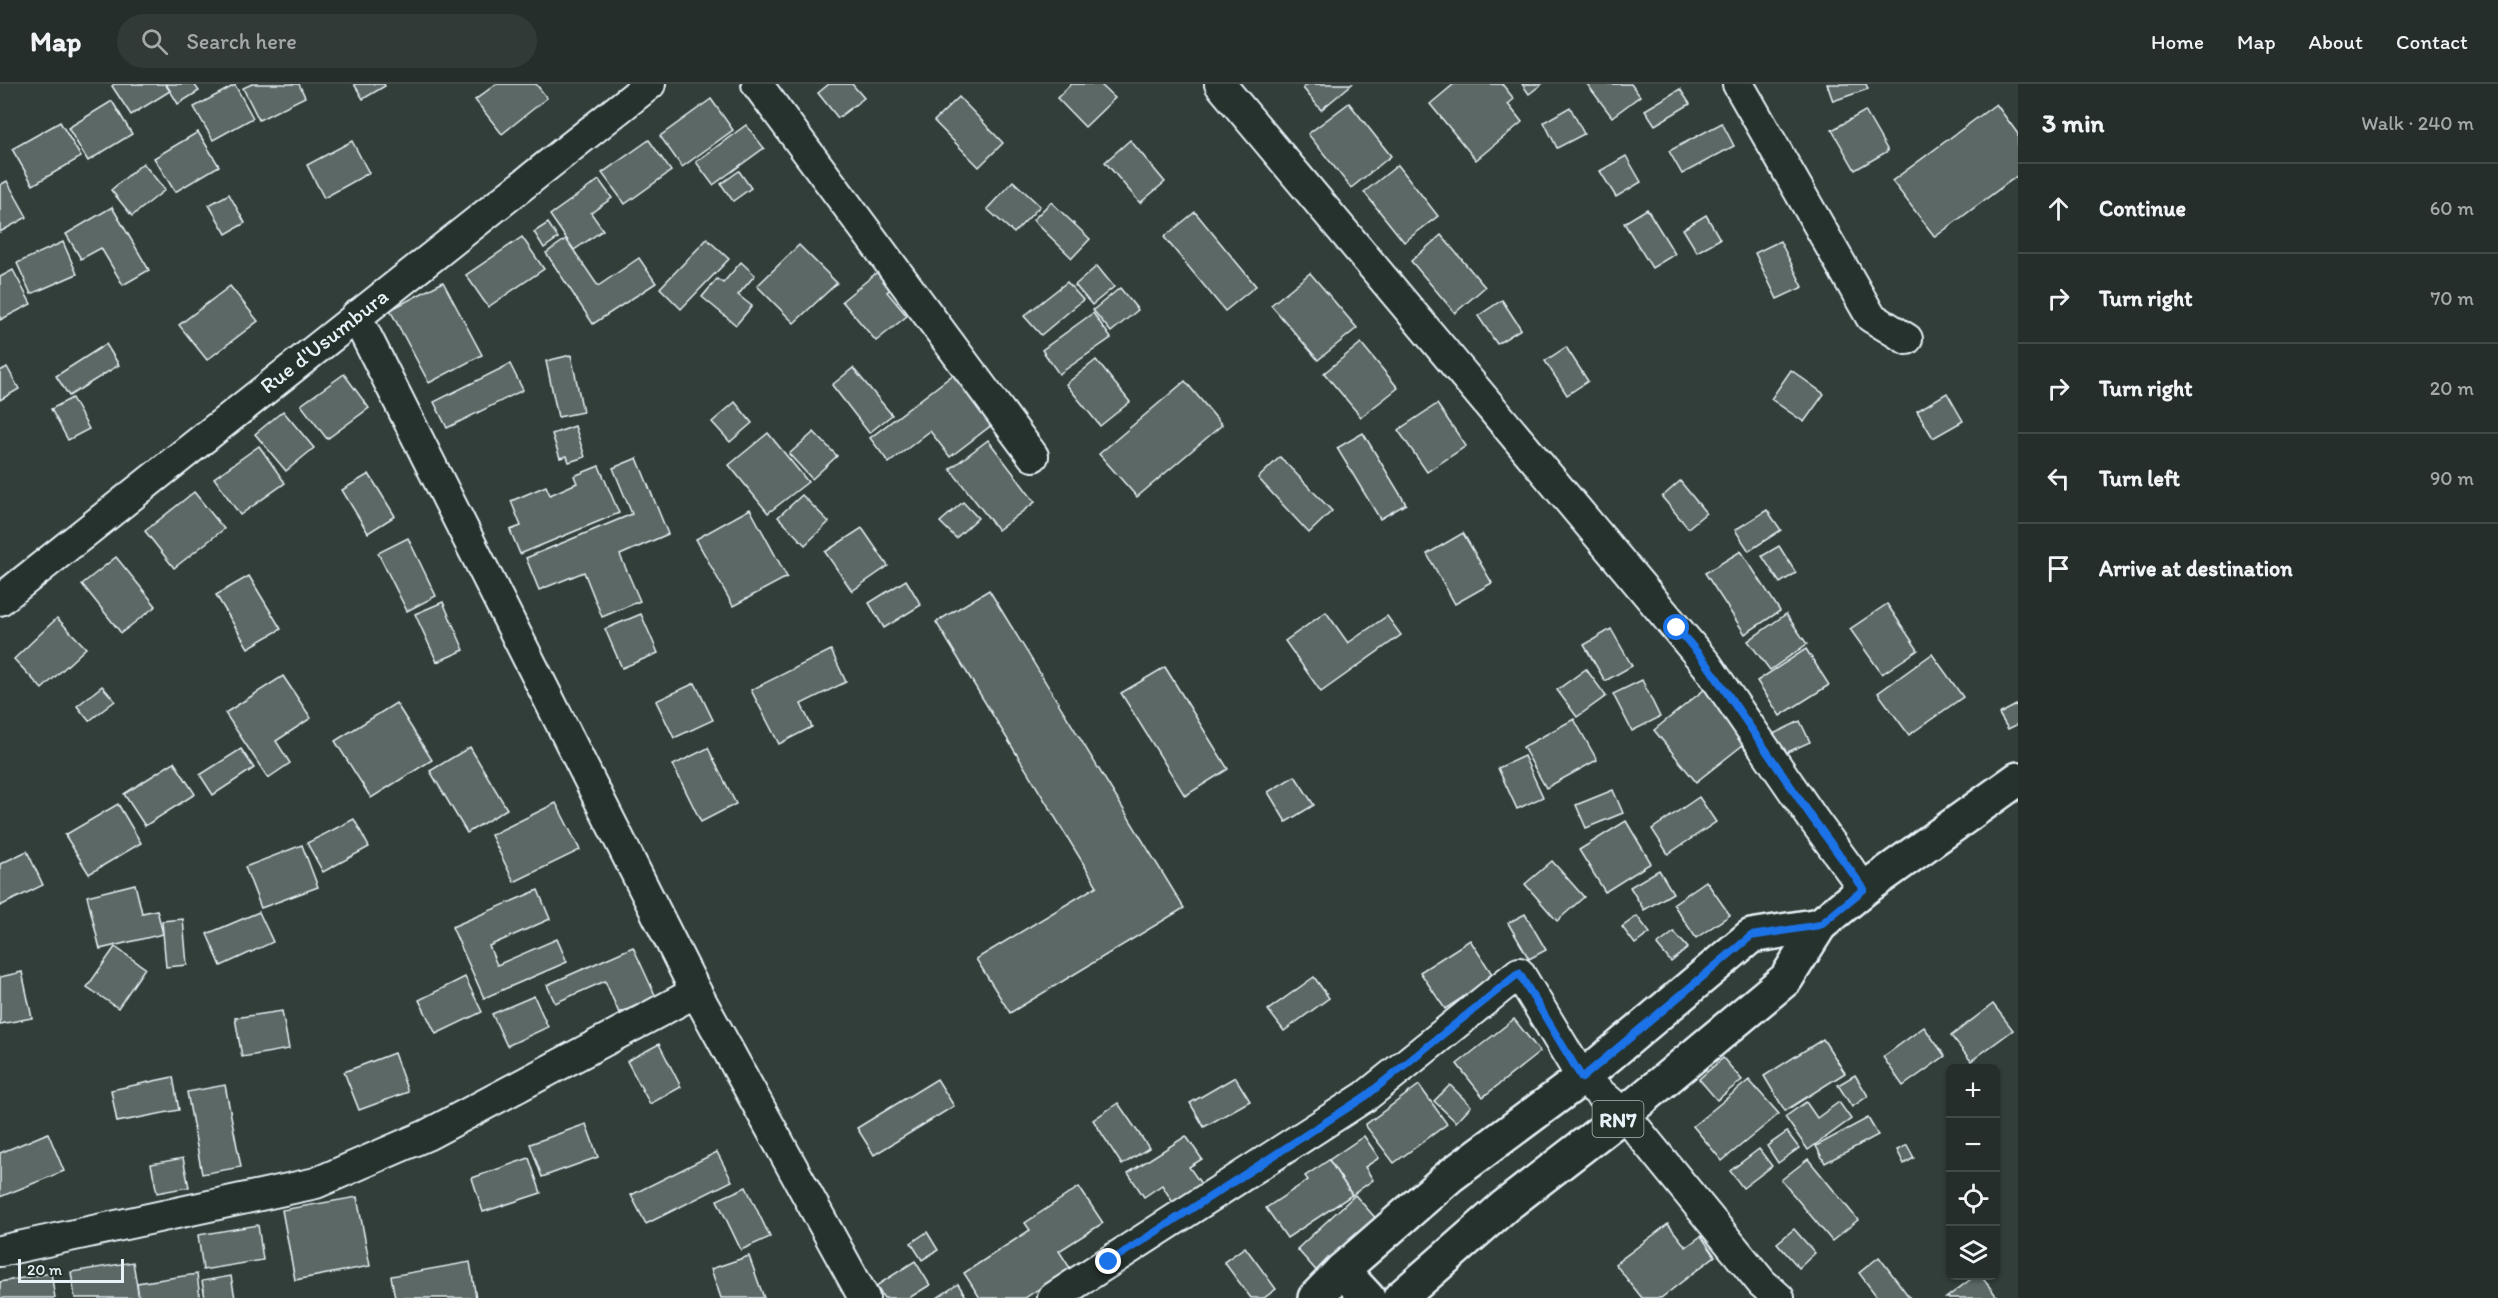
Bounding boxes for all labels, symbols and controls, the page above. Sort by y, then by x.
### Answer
search box [117,14,537,68]
text: Map [30,24,81,58]
icon: search [138,25,171,58]
text: Search here [186,28,297,55]
text: Home [2151,29,2204,54]
text: Map [2237,29,2276,54]
text: About [2309,29,2363,54]
text: Contact [2396,29,2468,54]
text: 3 min [2042,107,2104,139]
text: Walk · 240 m [2361,111,2474,135]
icon: ahead [2042,192,2075,225]
text: Continue [2099,195,2186,222]
text: 60 m [2430,196,2474,220]
icon: right [2042,282,2075,315]
street label: Rue d'Usumbura [255,283,394,399]
text: Turn right [2099,285,2193,312]
text: 70 m [2430,286,2474,310]
icon: right [2042,372,2075,405]
text: Turn right [2099,375,2193,402]
text: 20 m [2430,376,2474,400]
icon: left [2042,462,2075,495]
text: Turn left [2099,465,2180,492]
text: 90 m [2430,466,2474,490]
icon: arrive [2042,552,2075,585]
text: Arrive at destination [2099,555,2293,582]
route start [1663,614,1689,640]
map controls [1946,1064,2000,1280]
button: + [1946,1064,2000,1118]
road number: RN7 [1592,1101,1644,1137]
button: − [1946,1118,2000,1172]
button: locate [1946,1172,2000,1226]
button: layers [1946,1226,2000,1280]
route end [1095,1248,1121,1274]
scale bar [18,1256,124,1284]
text: 20 m [27,1260,62,1279]

